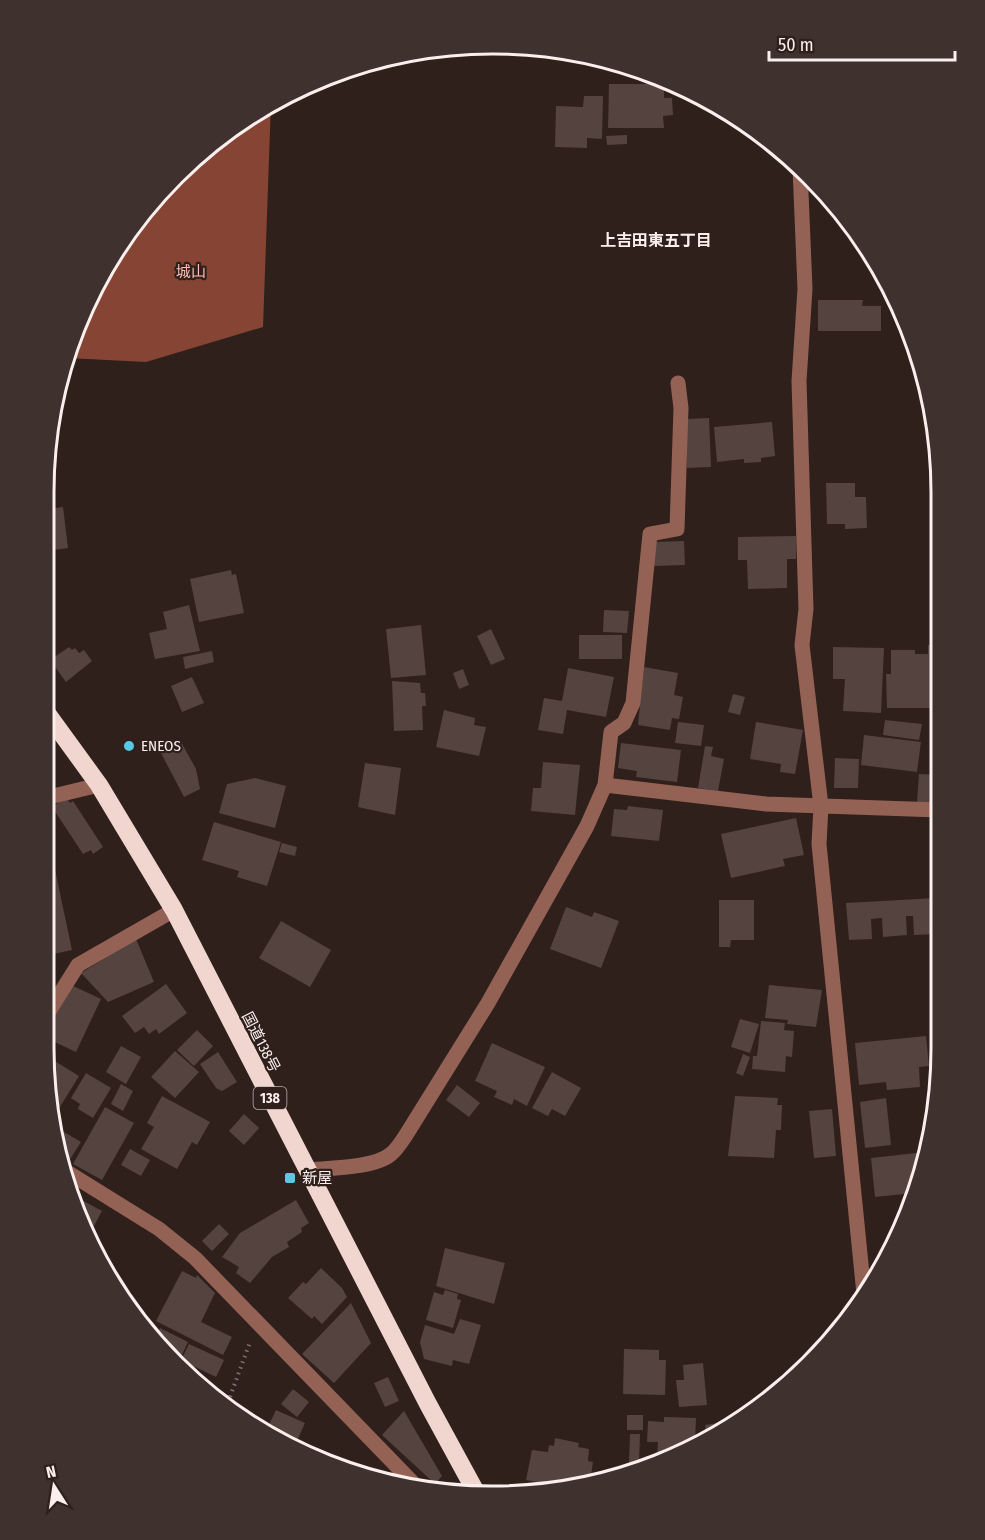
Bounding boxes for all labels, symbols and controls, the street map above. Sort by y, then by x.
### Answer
scale bar [769,24,955,62]
text: 50 m [778,34,814,56]
district label: 上吉田東五丁目 [600,231,712,250]
park label: 城山 [176,263,206,281]
place label: ENEOS [141,737,181,755]
marker: ENEOS [122,739,136,753]
street label: 国道138号 [238,1009,284,1075]
road number: 138 [254,1087,286,1109]
place label: 新屋 [302,1169,332,1187]
marker: 新屋 [283,1171,297,1185]
north arrow [24,1456,84,1516]
text: N [44,1462,58,1482]

